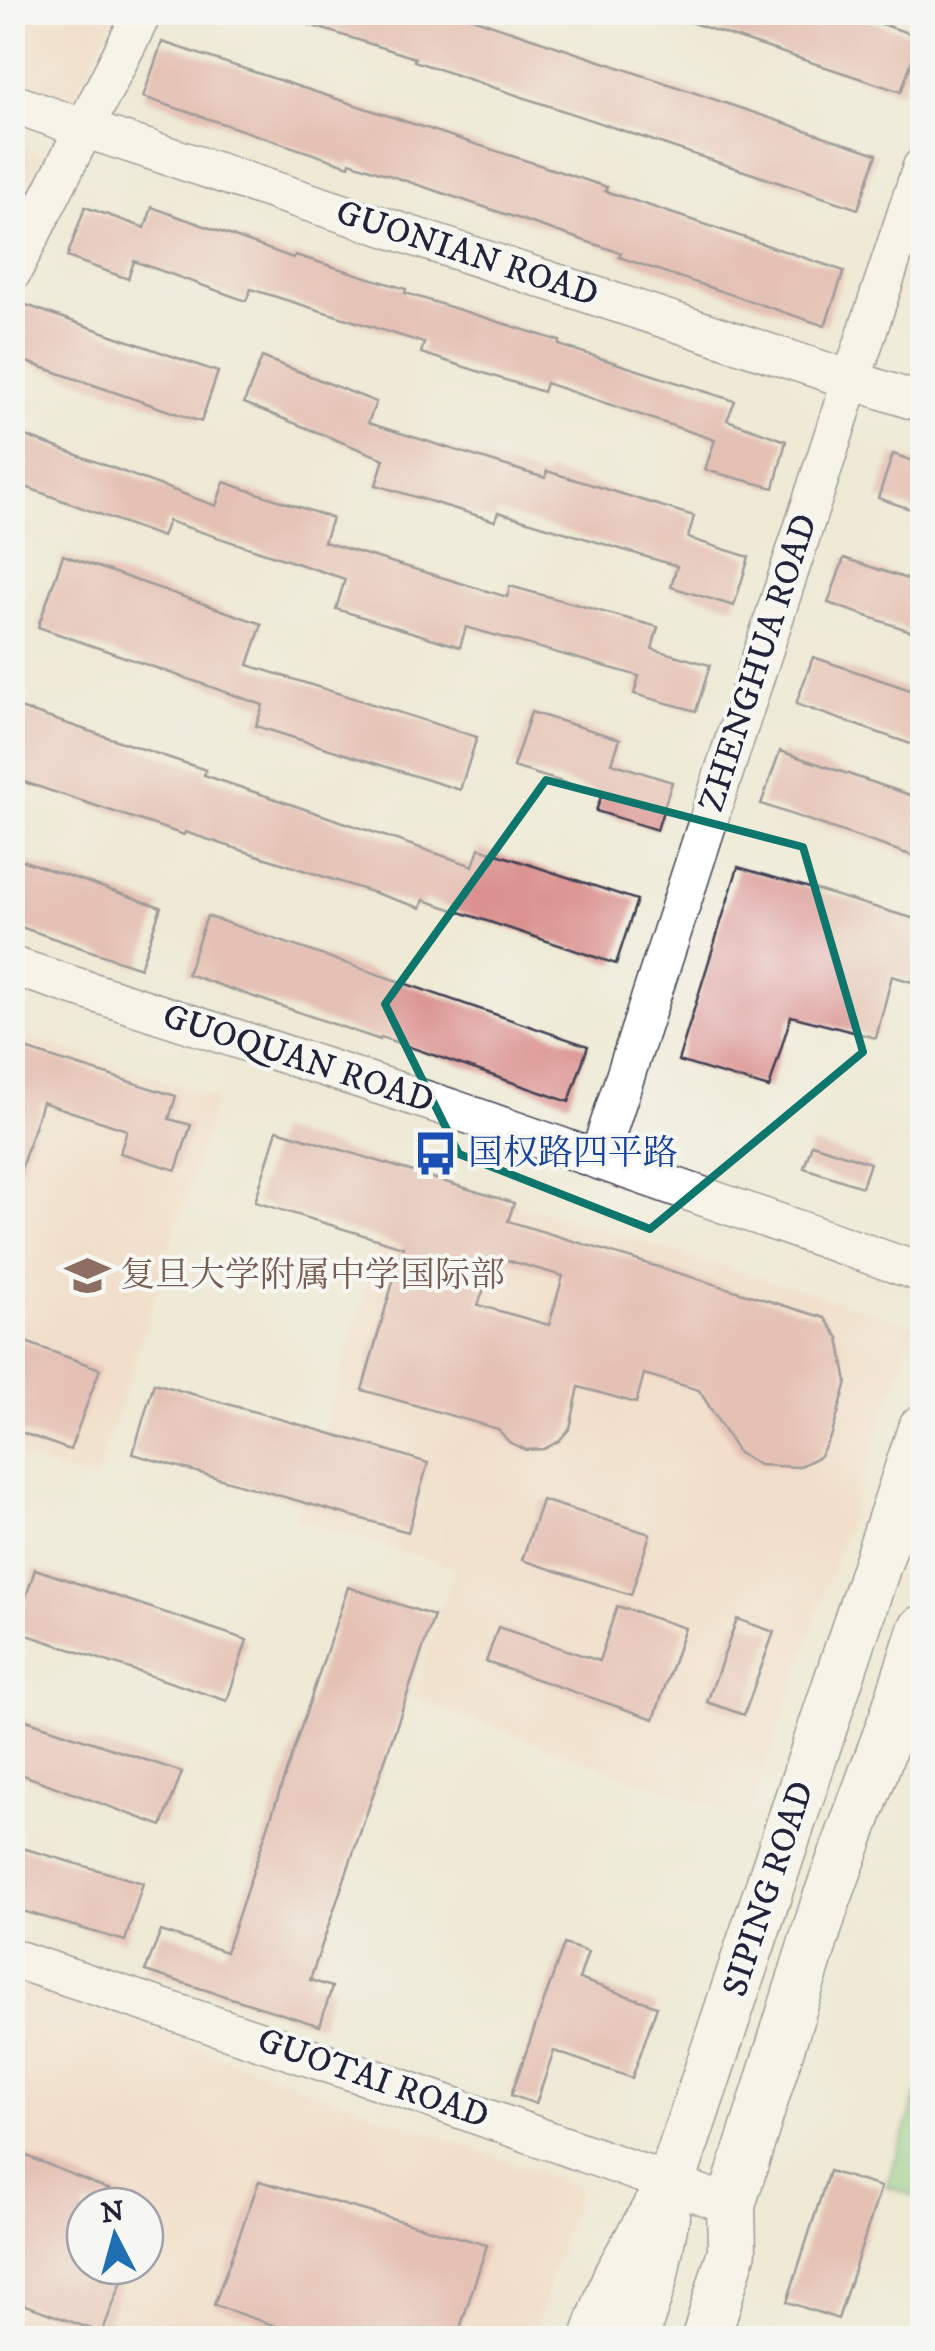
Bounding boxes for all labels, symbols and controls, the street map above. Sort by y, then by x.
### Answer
street label: GUONIAN ROAD [330,191,604,317]
street label: ZHENGHUA ROAD [690,508,828,818]
street label: GUOQUAN ROAD [157,994,439,1124]
bus stop icon: 国权路四平路 [411,1130,459,1178]
place label: 国权路四平路 [468,1132,678,1176]
school or university icon: 复旦大学附属中学国际部 [63,1252,111,1300]
place label: 复旦大学附属中学国际部 [120,1254,505,1298]
street label: SIPING ROAD [714,1776,824,2002]
street label: GUOTAI ROAD [252,2019,494,2139]
north arrow [65,2186,165,2286]
text: N [99,2194,126,2231]

